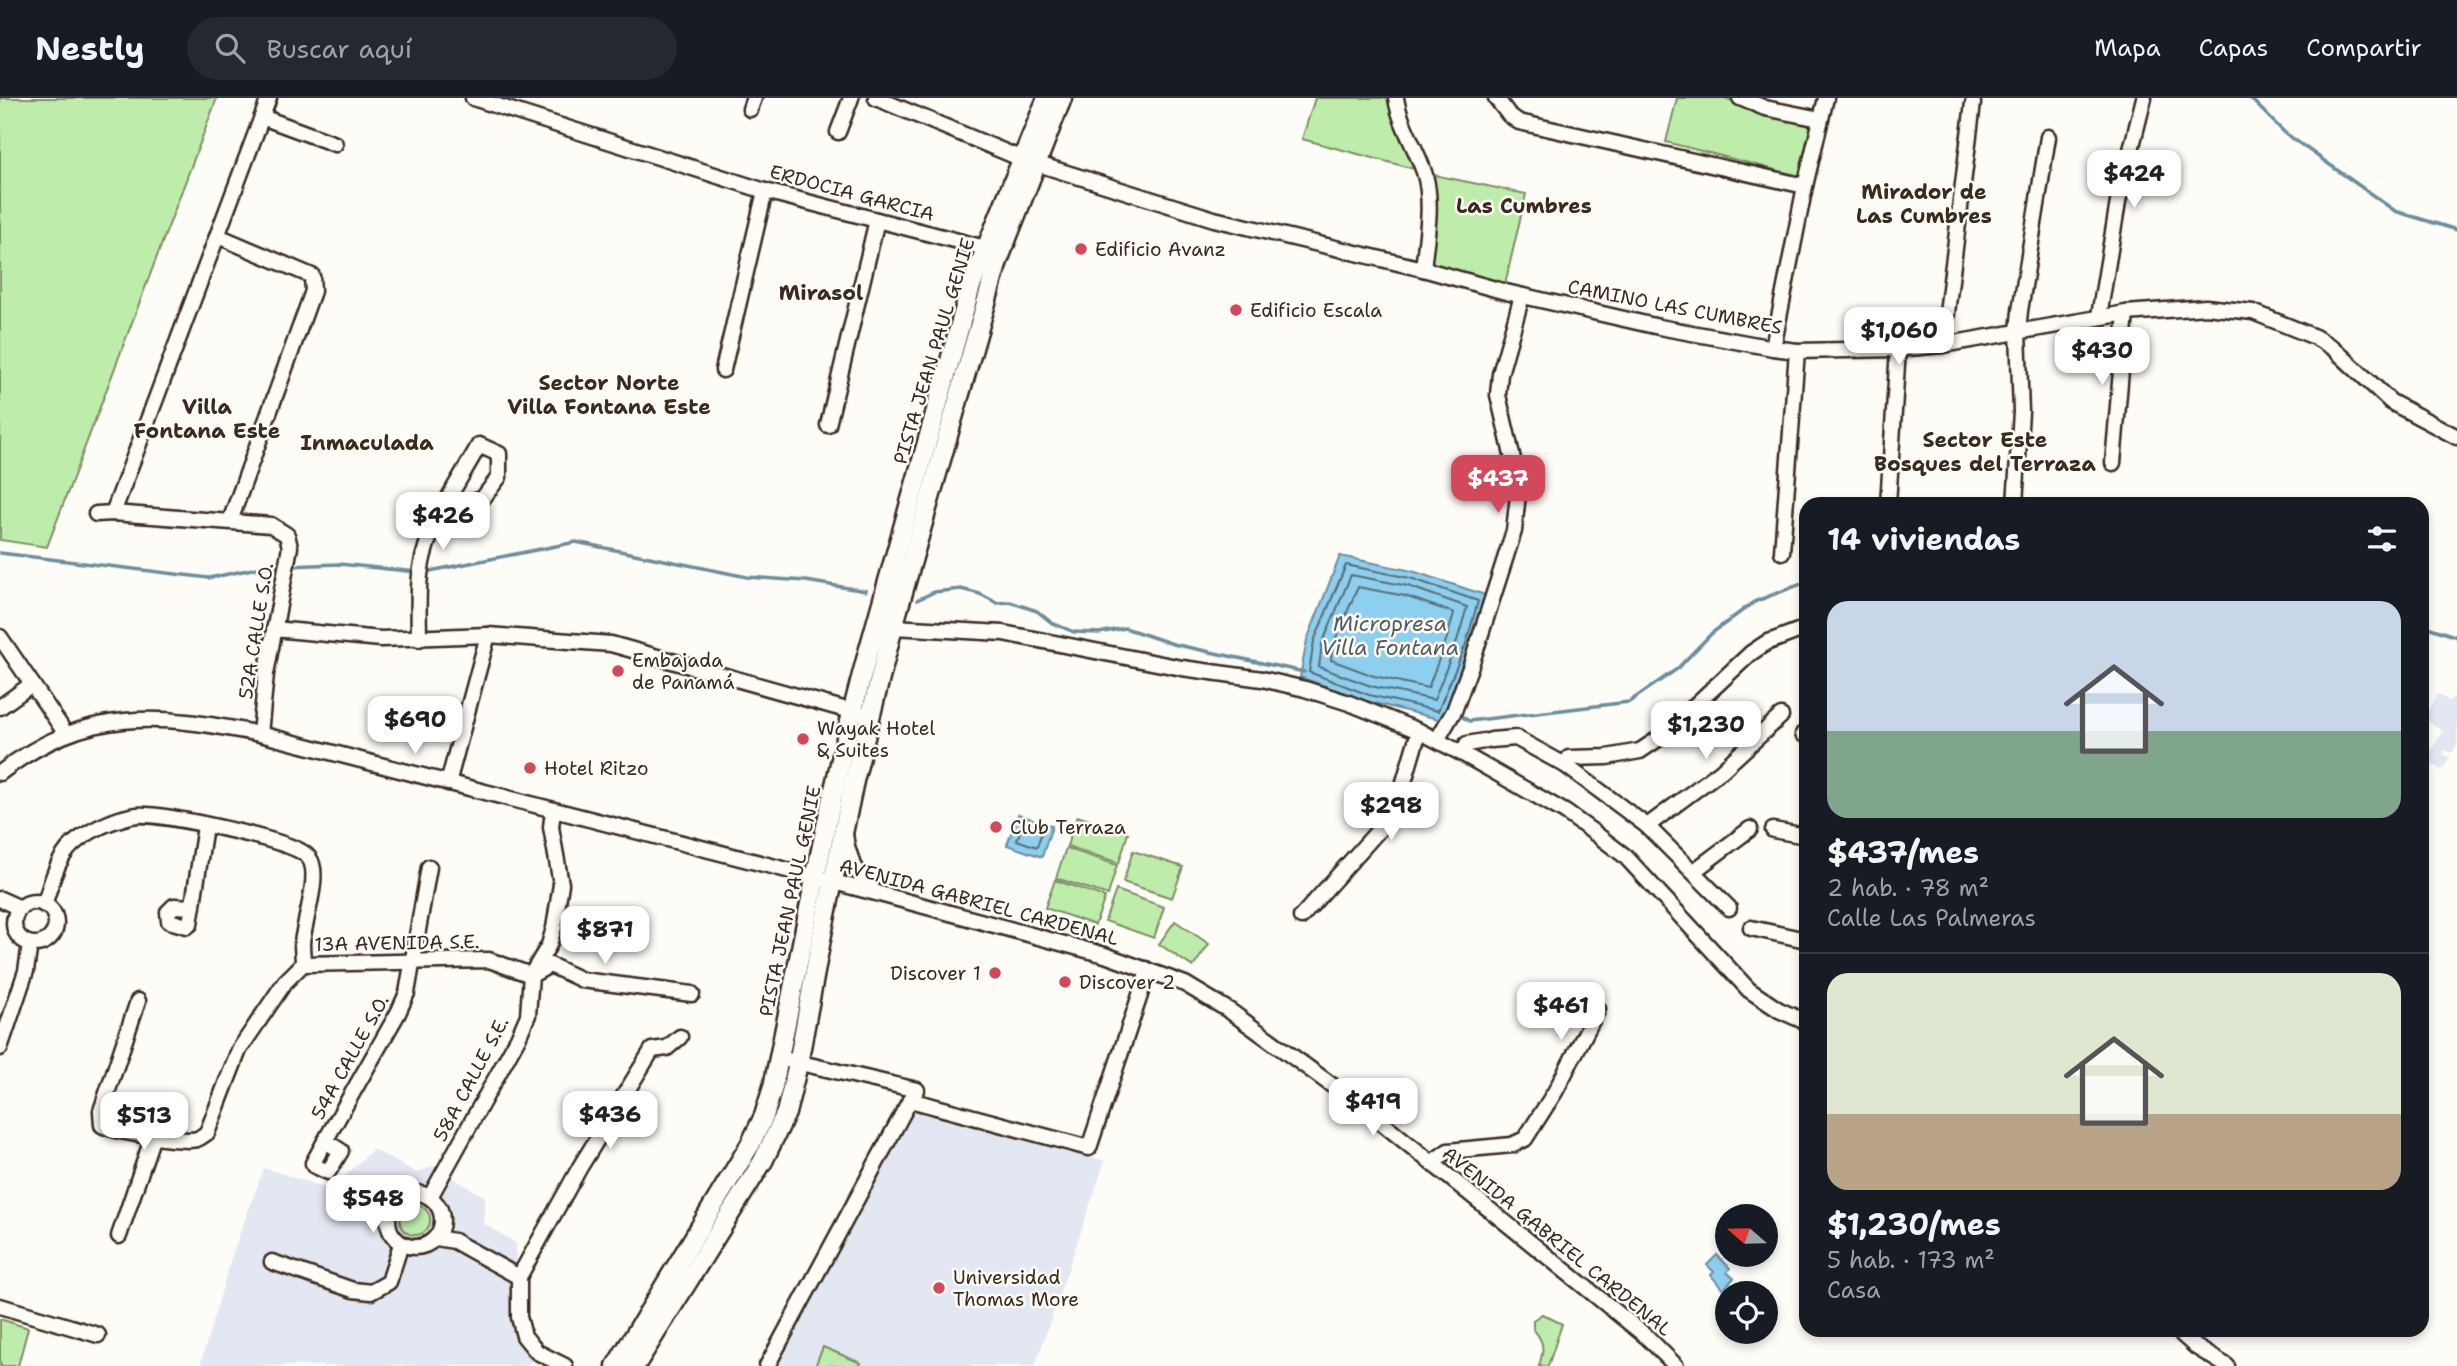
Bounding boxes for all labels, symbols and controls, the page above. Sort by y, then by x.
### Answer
search box [187,17,677,80]
text: Nestly [35,26,145,71]
icon: search [211,29,249,67]
text: Buscar aquí [267,31,412,66]
text: Mapa [2094,32,2161,64]
text: Capas [2199,32,2268,64]
text: Compartir [2306,32,2422,64]
pin: $424 [2093,150,2175,210]
text: $424 [2103,158,2165,188]
street label: ERDOCIA GARCIA [767,159,937,227]
district label: Mirador de Las Cumbres [1856,178,1992,230]
district label: Las Cumbres [1456,192,1592,220]
street label: PISTA JEAN PAUL GENIE [888,235,980,467]
place label: Edificio Avanz [1095,237,1226,262]
marker: Edificio Avanz [1073,241,1089,257]
street label: CAMINO LAS CUMBRES [1566,274,1784,340]
district label: Mirasol [779,279,863,307]
place label: Edificio Escala [1250,298,1382,323]
marker: Edificio Escala [1228,302,1244,318]
pin: $1,060 [1842,308,1956,367]
text: $1,060 [1860,315,1938,345]
pin: $430 [2061,328,2143,387]
text: $430 [2071,335,2133,365]
district label: Sector Norte Villa Fontana Este [507,369,711,421]
district label: Villa Fontana Este [134,393,280,445]
district label: Sector Este Bosques del Terraza [1874,426,2097,478]
district label: Inmaculada [300,429,434,457]
pin: $437 [1457,456,1539,515]
text: $437 [1467,463,1529,493]
pin: $426 [402,492,484,552]
text: $426 [412,500,474,530]
text: 14 viviendas [1827,519,2020,560]
icon: filters [2363,520,2401,558]
street label: 52A CALLE S.O. [233,561,279,701]
water label: Micropresa Villa Fontana [1321,610,1459,662]
icon: home [2051,646,2177,772]
place label: Embajada de Panamá [632,648,735,695]
marker: Embajada de Panamá [610,663,626,679]
pin: $690 [374,696,456,756]
pin: $1,230 [1649,702,1763,761]
text: $690 [384,704,447,734]
text: $1,230 [1667,709,1745,739]
place label: Wayak Hotel & Suites [817,716,935,763]
marker: Wayak Hotel & Suites [795,731,811,747]
place label: Hotel Ritzo [544,756,648,781]
marker: Hotel Ritzo [522,760,538,776]
pin: $298 [1350,782,1432,842]
street label: PISTA JEAN PAUL GENIE [753,783,827,1019]
text: $298 [1360,790,1422,820]
place label: Club Terraza [1010,815,1126,840]
marker: Club Terraza [988,819,1004,835]
text: $437/mes [1827,832,1979,873]
street label: AVENIDA GABRIEL CARDENAL [837,853,1121,951]
text: 2 hab. · 78 m² [1827,873,1989,903]
text: Calle Las Palmeras [1827,903,2036,933]
pin: $871 [564,906,646,966]
text: $871 [576,914,634,944]
street label: 13A AVENIDA S.E. [314,929,480,957]
place label: Discover 1 [890,961,981,986]
marker: Discover 1 [987,965,1003,981]
place label: Discover 2 [1079,970,1175,995]
marker: Discover 2 [1057,974,1073,990]
pin: $461 [1520,982,1602,1042]
street label: 54A CALLE S.O. [305,990,395,1124]
text: $461 [1533,990,1589,1020]
street label: 58A CALLE S.E. [428,1012,514,1146]
icon: home [2051,1018,2177,1144]
pin: $419 [1332,1079,1414,1138]
text: $419 [1345,1086,1401,1116]
pin: $436 [569,1091,651,1151]
pin: $513 [103,1093,185,1152]
text: $436 [579,1099,641,1129]
text: $513 [116,1100,172,1130]
street label: AVENIDA GABRIEL CARDENAL [1437,1141,1677,1341]
pin: $548 [332,1176,414,1235]
text: $548 [342,1183,404,1213]
north arrow [1715,1204,1778,1267]
map controls [1715,1204,1778,1344]
text: $1,230/mes [1827,1204,2001,1245]
text: 5 hab. · 173 m² [1827,1245,1995,1275]
place label: Universidad Thomas More [953,1265,1079,1312]
text: Casa [1827,1275,1880,1305]
marker: Universidad Thomas More [931,1280,947,1296]
button: locate [1715,1281,1778,1344]

